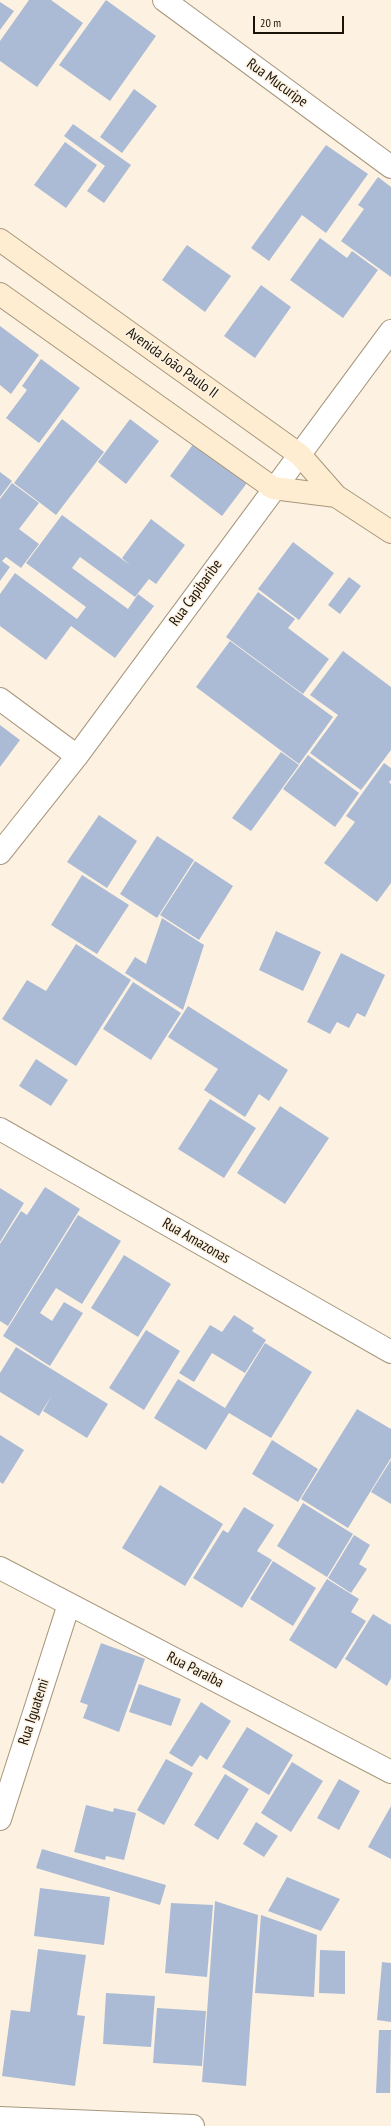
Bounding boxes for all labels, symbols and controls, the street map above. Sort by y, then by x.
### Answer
scale bar [255,8,346,34]
text: 20 m [260,15,281,30]
street label: Rua Mucuripe [243,55,311,111]
street label: Avenida João Paulo II [123,324,221,402]
street label: Rua Capibaribe [166,556,226,630]
street label: Rua Amazonas [159,1214,233,1268]
street label: Rua Paraíba [164,1648,226,1692]
street label: Rua Iguatemi [15,1677,53,1747]

